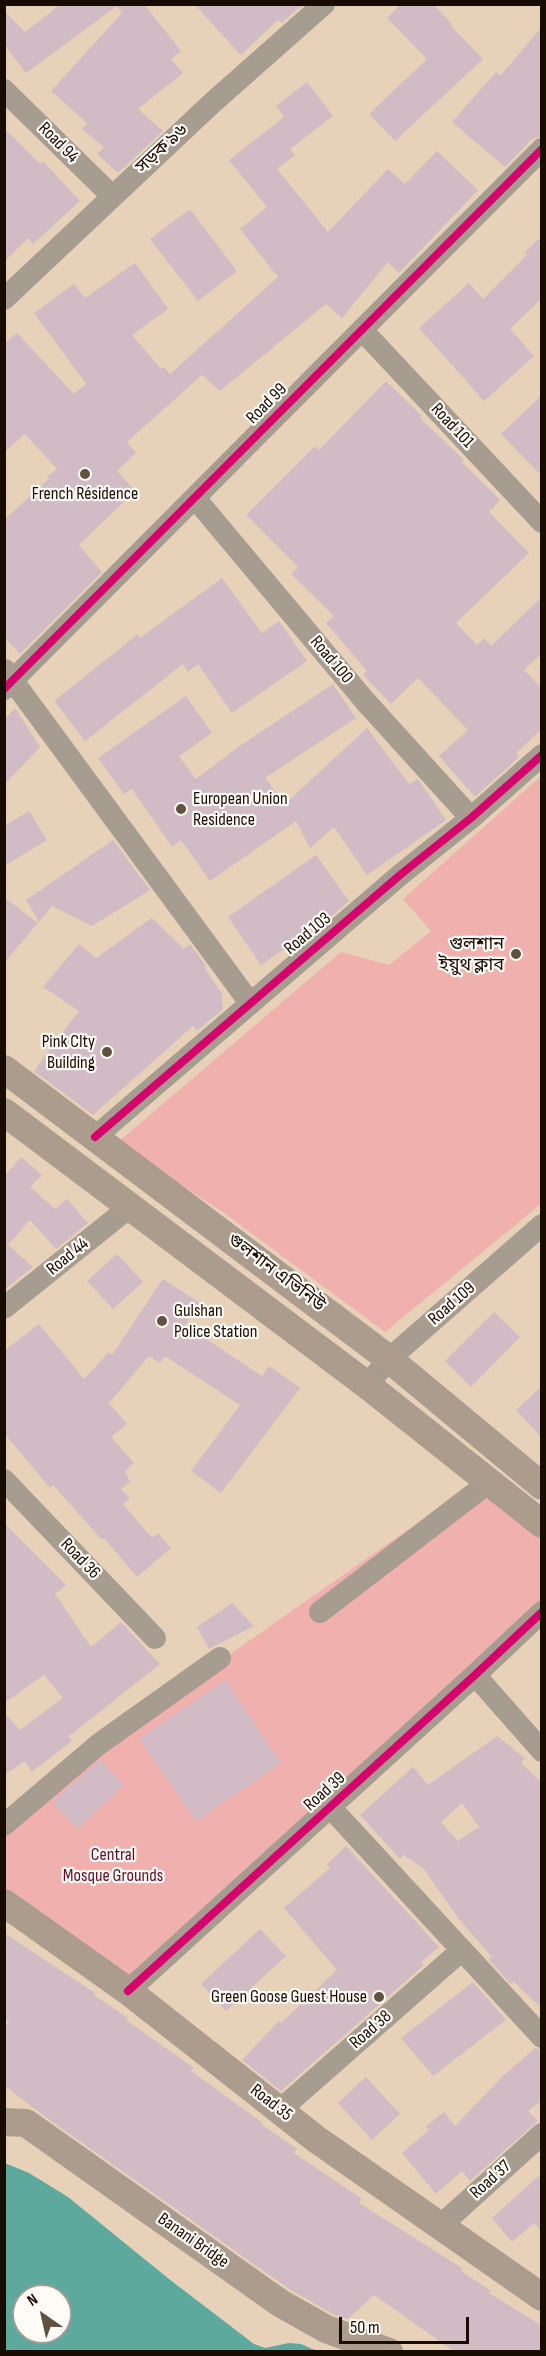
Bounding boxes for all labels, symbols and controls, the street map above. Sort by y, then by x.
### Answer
street label: Road 94 [33,118,83,168]
street label: সড়ক ৯৬ [132,120,192,178]
street label: Road 99 [242,379,292,429]
street label: Road 101 [426,399,478,453]
marker: French Résidence [78,467,92,481]
place label: French Résidence [32,483,138,505]
street label: Road 100 [305,632,357,688]
place label: European Union Residence [193,788,288,830]
marker: European Union Residence [174,802,188,816]
street label: Road 103 [280,908,336,960]
place label: গুলশান ইয়ুথ ক্লাব [439,933,504,976]
marker: গুলশান ইয়ুথ ক্লাব [509,947,523,961]
place label: Pink CIty Building [42,1031,95,1074]
marker: Pink CIty Building [100,1045,114,1059]
street label: গুলশান এভিনিউ [223,1229,329,1317]
street label: Road 44 [43,1234,93,1280]
street label: Road 109 [424,1278,480,1330]
place label: Gulshan Police Station [174,1300,257,1342]
marker: Gulshan Police Station [155,1314,169,1328]
street label: Road 36 [55,1534,105,1584]
street label: Road 39 [300,1768,350,1816]
park label: Central Mosque Grounds [63,1844,163,1886]
place label: Green Goose Guest House [211,1986,367,2008]
marker: Green Goose Guest House [372,1990,386,2004]
street label: Road 38 [346,2006,396,2054]
street label: Road 35 [246,2080,296,2126]
street label: Road 37 [466,2156,516,2204]
street label: Banani Bridge [153,2209,233,2273]
north arrow [12,2284,72,2344]
text: N [24,2290,42,2311]
scale bar [342,2305,472,2343]
text: 50 m [350,2317,380,2338]

